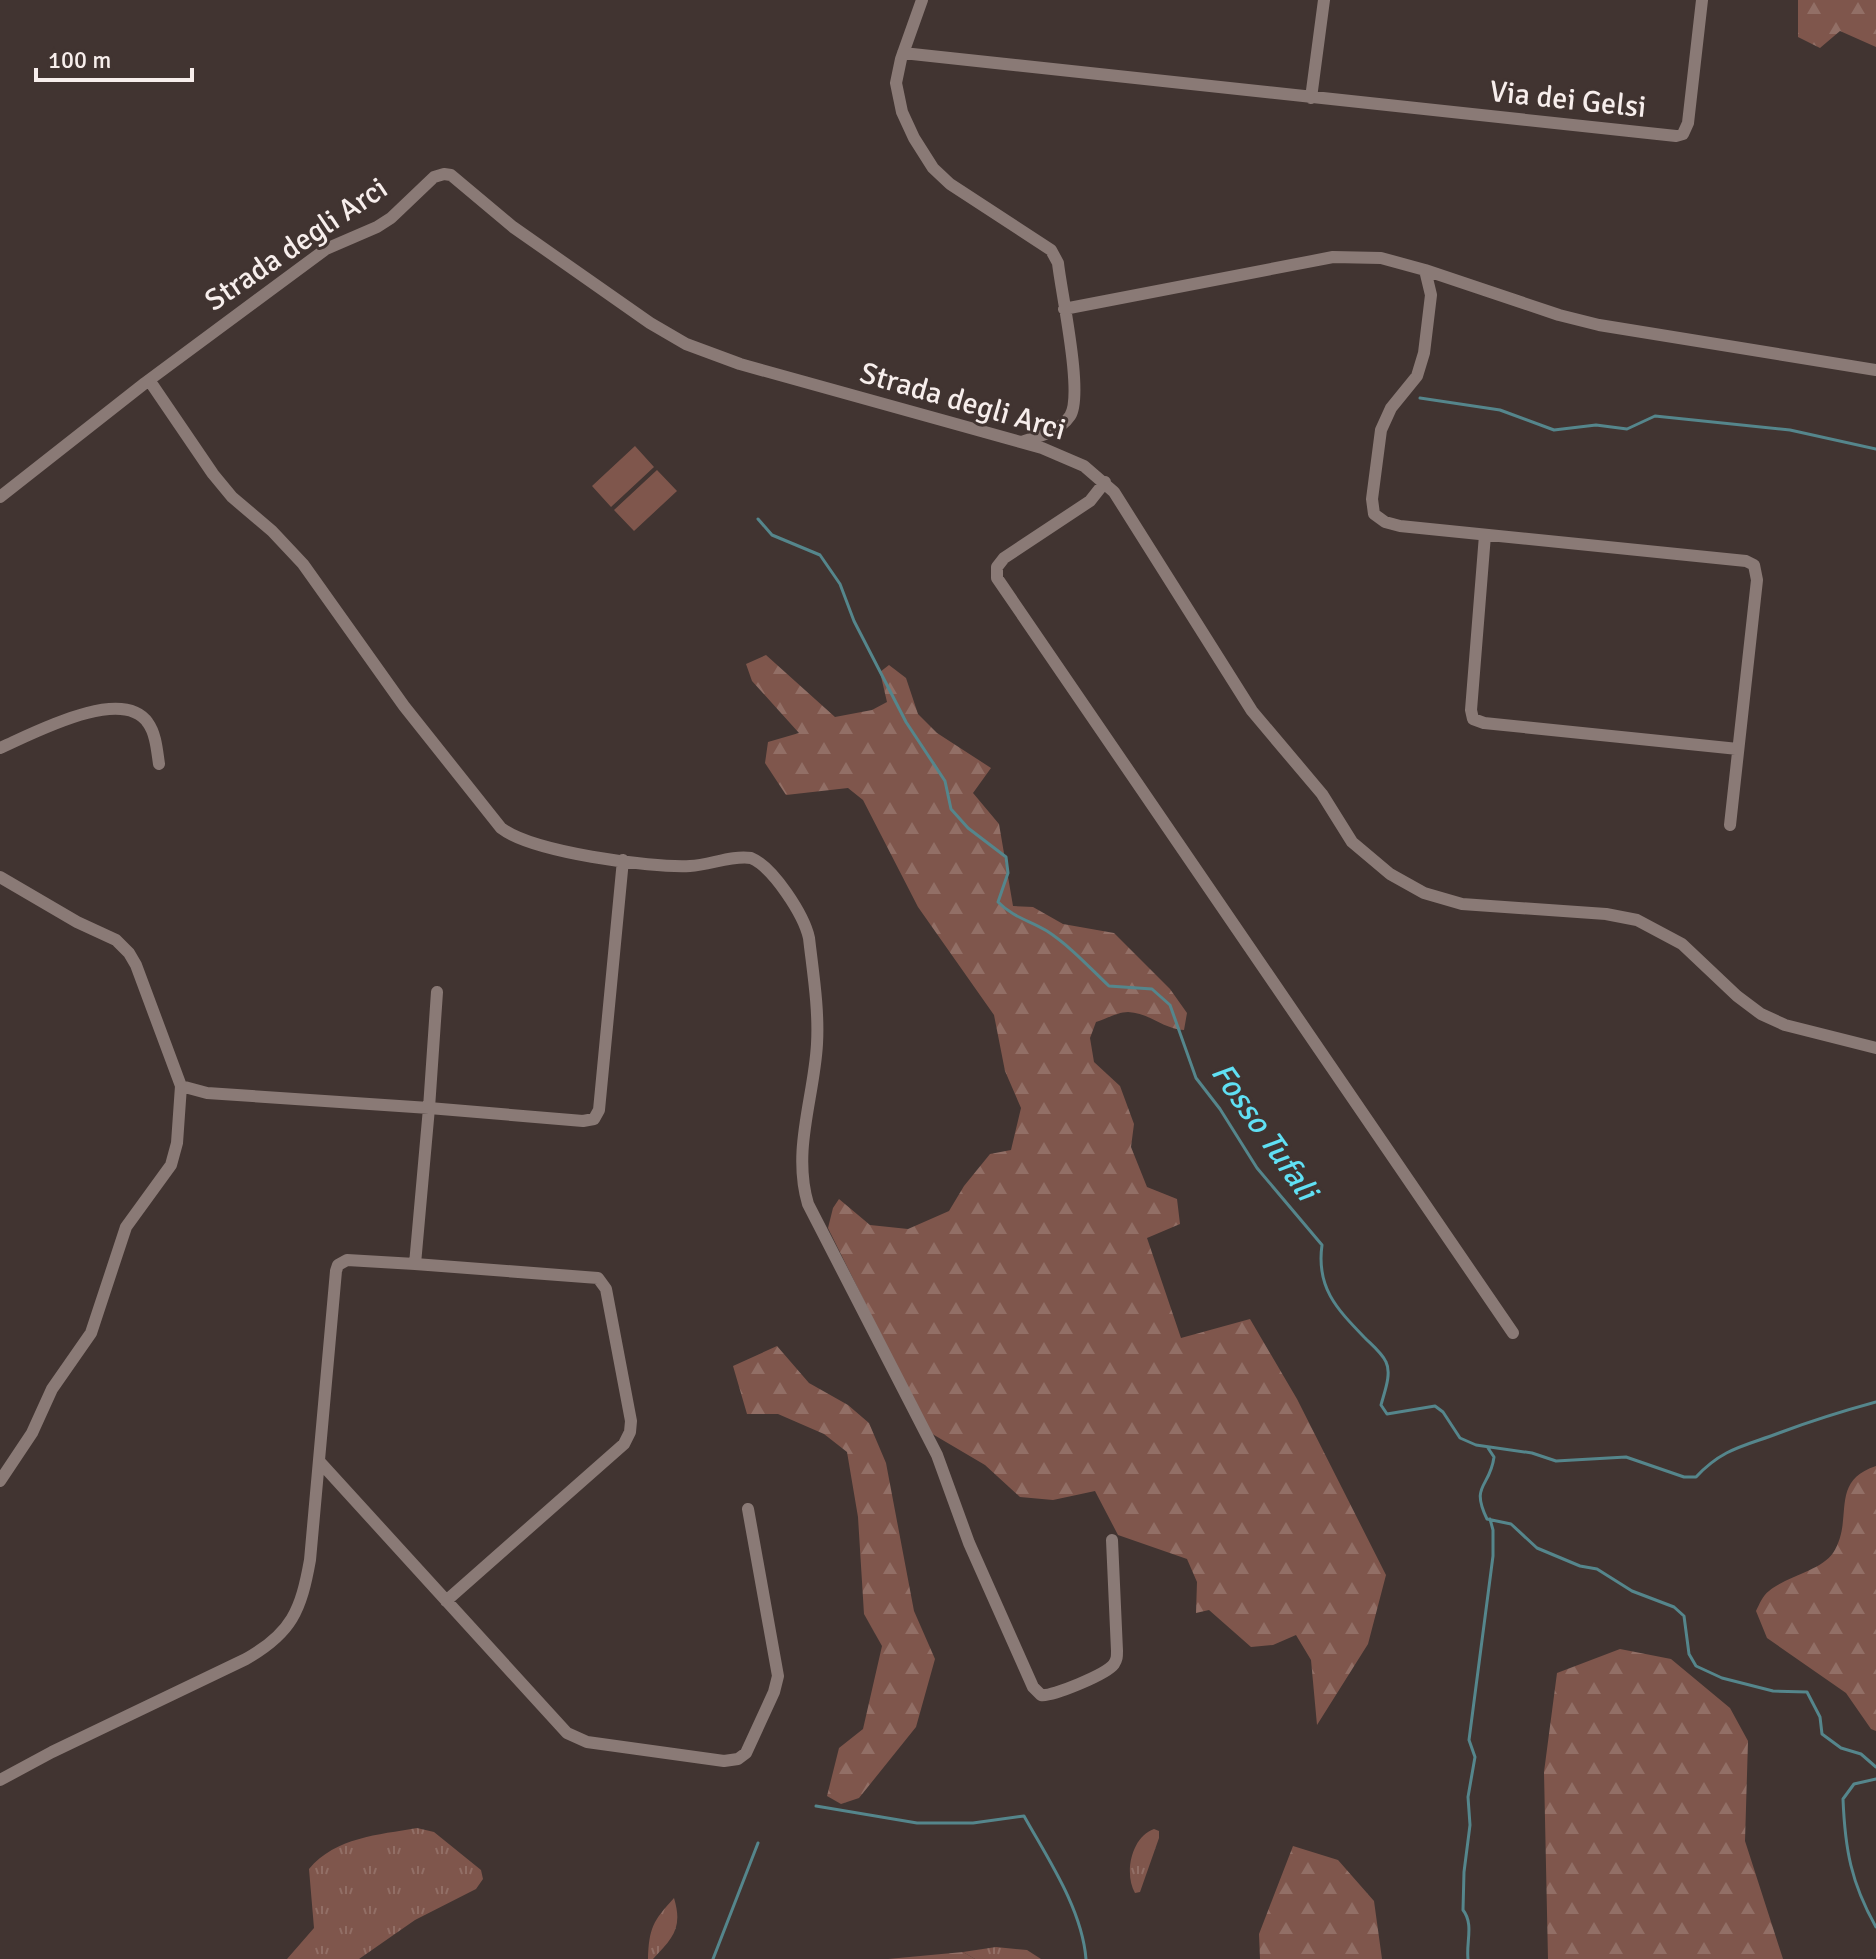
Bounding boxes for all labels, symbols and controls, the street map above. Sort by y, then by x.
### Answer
scale bar [36,32,192,82]
text: 100 m [48,45,111,75]
street label: Via dei Gelsi [1488,73,1648,126]
street label: Strada degli Arci [198,170,395,319]
street label: Strada degli Arci [856,354,1070,449]
water label: Fosso Tufali [1203,1055,1328,1211]

